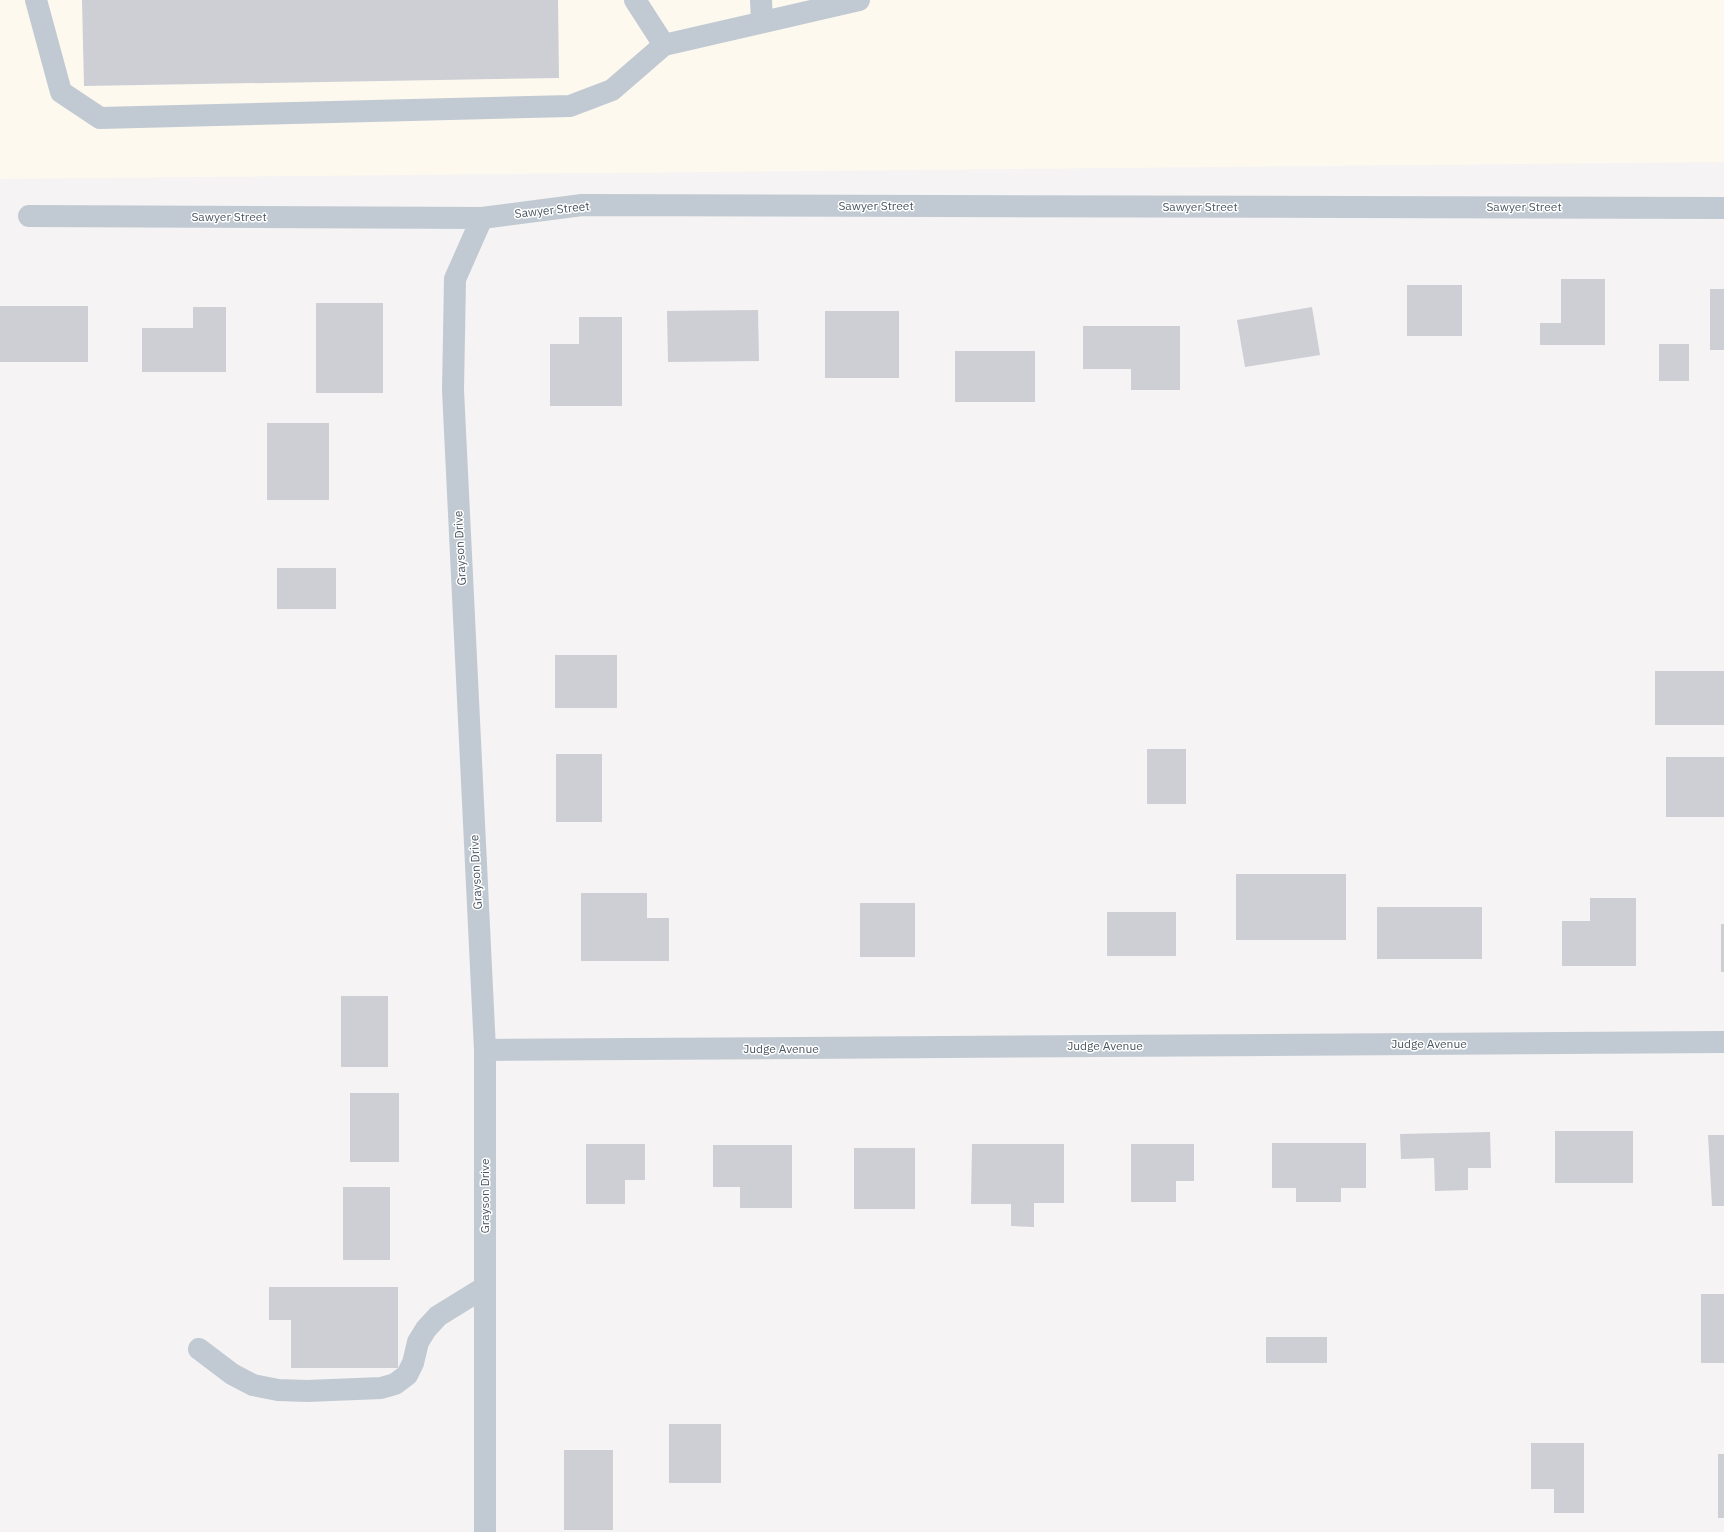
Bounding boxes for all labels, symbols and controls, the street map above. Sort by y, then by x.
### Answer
street label: Sawyer Street [514,198,590,221]
street label: Sawyer Street [838,198,914,213]
street label: Sawyer Street [1162,199,1238,214]
street label: Sawyer Street [1486,199,1562,214]
street label: Sawyer Street [191,209,267,224]
street label: Grayson Drive [450,510,469,586]
street label: Grayson Drive [466,834,485,910]
street label: Judge Avenue [1391,1036,1467,1051]
street label: Judge Avenue [1067,1038,1143,1053]
street label: Judge Avenue [743,1041,819,1056]
street label: Grayson Drive [477,1158,492,1234]

